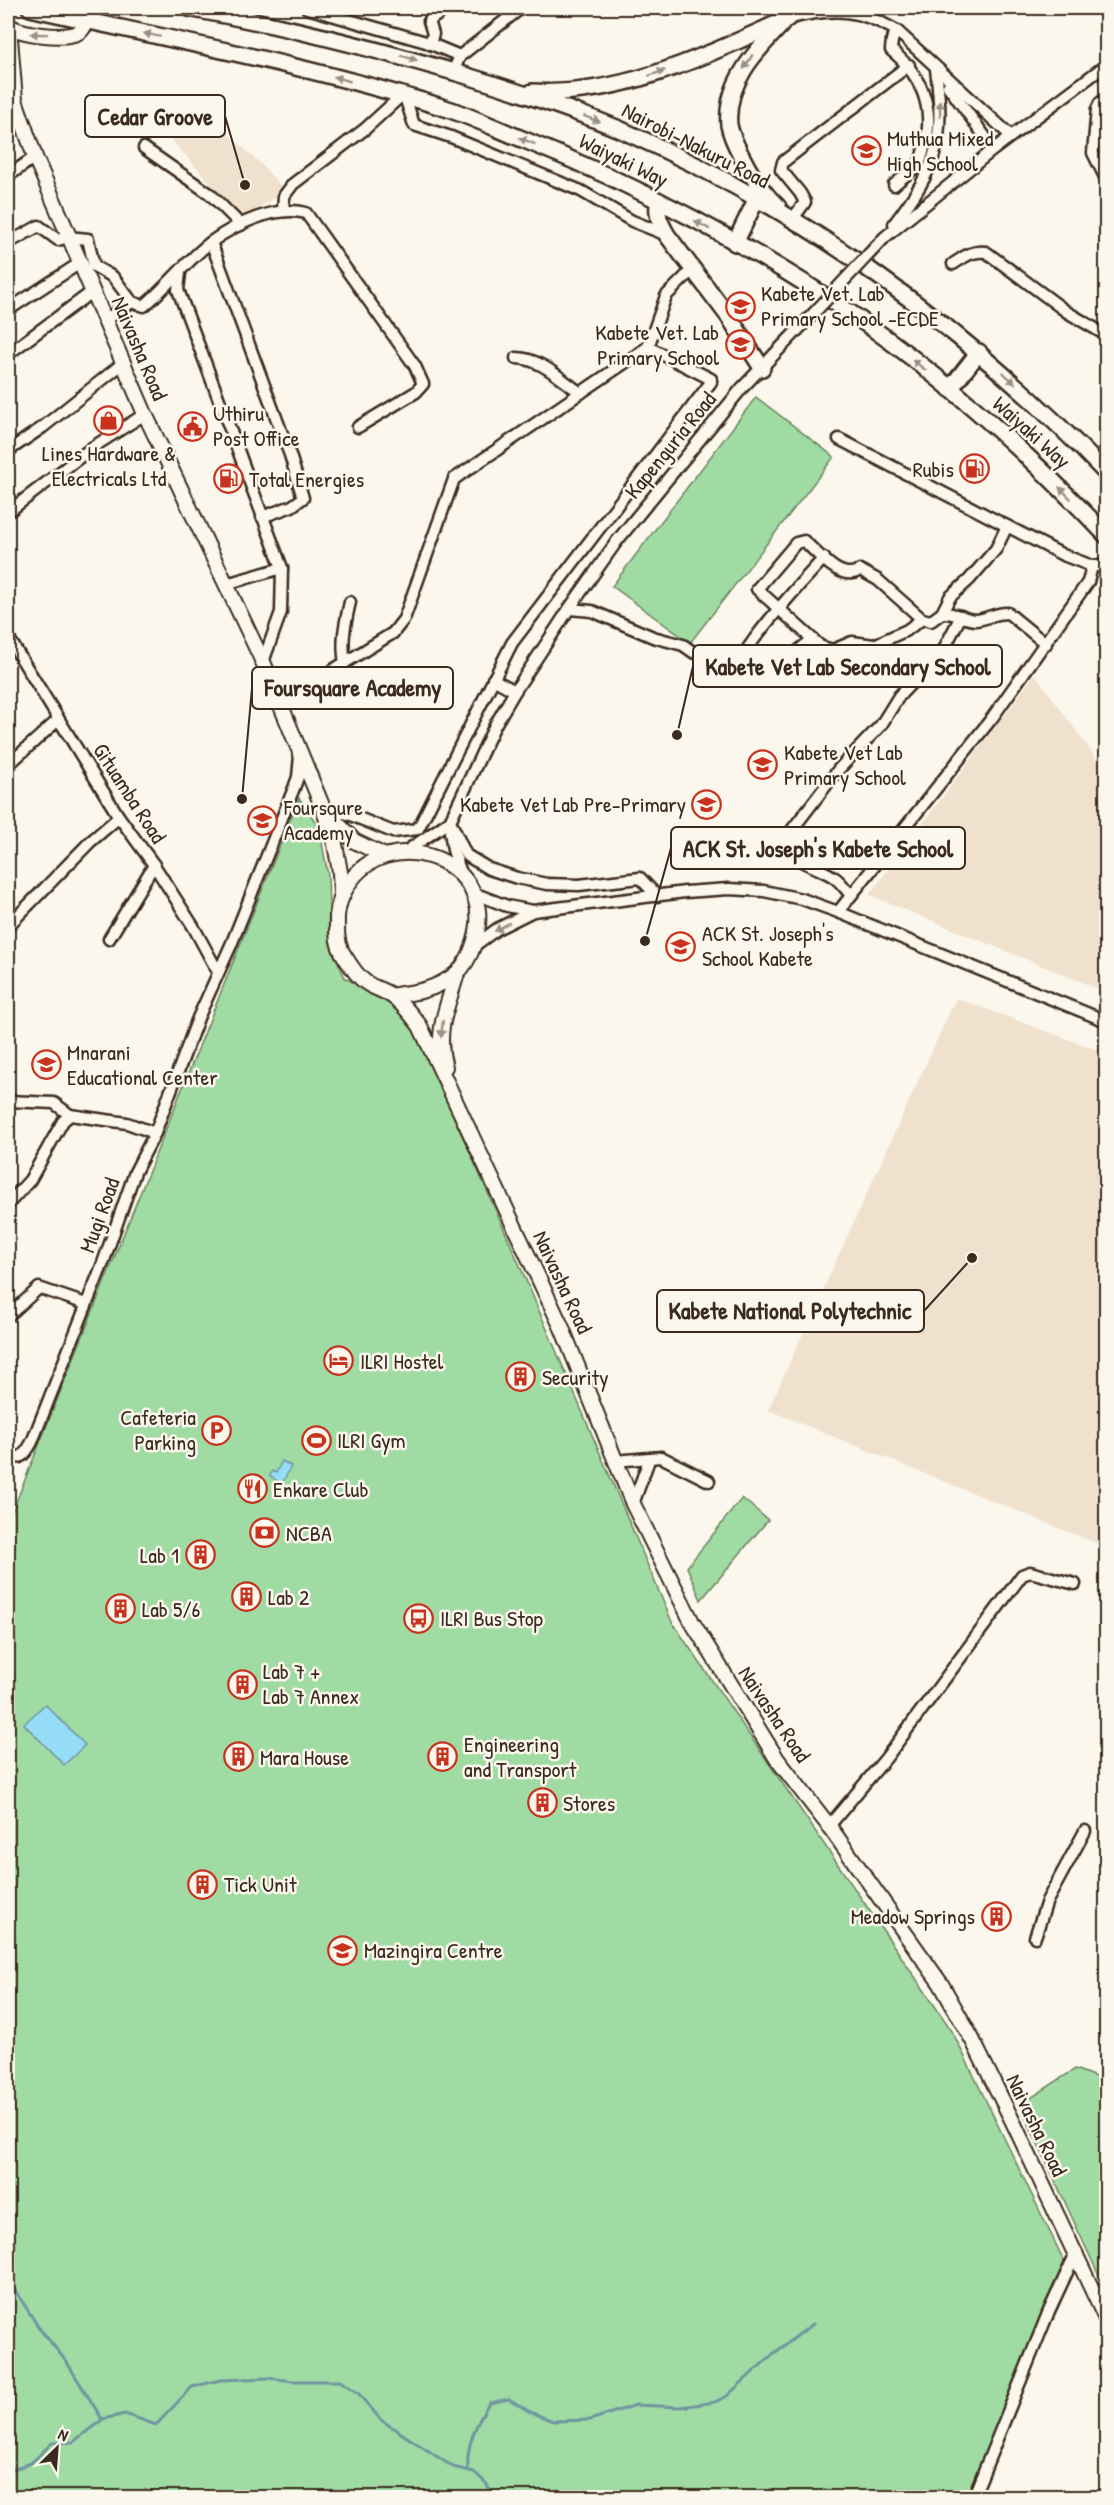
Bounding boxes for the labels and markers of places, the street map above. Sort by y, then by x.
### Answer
callout: Cedar Groove [85,95,225,137]
place label: Muthua Mixed High School [887,123,994,178]
school or university icon: Muthua Mixed High School [850,135,882,167]
place label: Kabete Vet. Lab Primary School -ECDE [761,278,939,333]
school or university icon: Kabete Vet. Lab Primary School -ECDE [724,290,756,322]
place label: Kabete Vet. Lab Primary School [595,317,719,372]
school or university icon: Kabete Vet. Lab Primary School [724,329,756,361]
place label: Uthiru Post Office [213,398,300,453]
shop icon: Lines Hardware & Electricals Ltd [93,405,125,437]
public building icon: Uthiru Post Office [176,410,208,442]
place label: Lines Hardware & Electricals Ltd [42,438,176,493]
fuel station icon: Rubis [959,453,991,485]
place label: Rubis [913,454,954,484]
fuel station icon: Total Energies [212,463,244,495]
place label: Total Energies [249,464,364,494]
callout: Kabete Vet Lab Secondary School [693,645,1002,687]
callout: Foursquare Academy [252,667,453,709]
place label: Kabete Vet Lab Primary School [784,737,906,792]
school or university icon: Kabete Vet Lab Primary School [747,749,779,781]
school or university icon: Kabete Vet Lab Pre-Primary [691,788,723,820]
place label: Kabete Vet Lab Pre-Primary [460,789,686,819]
place label: Foursqure Academy [283,792,363,847]
school or university icon: Foursqure Academy [247,804,279,836]
callout: ACK St. Joseph's Kabete School [671,827,965,869]
place label: ACK St. Joseph's School Kabete [702,918,834,973]
school or university icon: ACK St. Joseph's School Kabete [665,930,697,962]
place label: Mnarani Educational Center [67,1037,218,1092]
school or university icon: Mnarani Educational Center [30,1049,62,1081]
callout: Kabete National Polytechnic [657,1290,924,1332]
hotel icon: ILRI Hostel [323,1345,355,1377]
place label: ILRI Hostel [360,1346,444,1376]
building icon: Security [505,1361,537,1393]
place label: Security [542,1362,608,1392]
place label: Cafeteria Parking [120,1402,196,1457]
parking icon: Cafeteria Parking [201,1414,233,1446]
sports icon: ILRI Gym [300,1424,332,1456]
place label: ILRI Gym [337,1425,405,1455]
restaurant icon: Enkare Club [236,1473,268,1505]
place label: Enkare Club [273,1474,368,1504]
bank icon: NCBA [249,1517,281,1549]
place label: NCBA [286,1518,332,1548]
building icon: Lab 1 [184,1539,216,1571]
place label: Lab 1 [140,1540,179,1570]
building icon: Lab 2 [231,1581,263,1613]
place label: Lab 2 [268,1582,310,1612]
building icon: Lab 5/6 [105,1593,137,1625]
place label: Lab 5/6 [142,1594,201,1624]
bus stop icon: ILRI Bus Stop [403,1602,435,1634]
place label: ILRI Bus Stop [440,1603,544,1633]
place label: Lab 7 + Lab 7 Annex [263,1656,359,1711]
building icon: Lab 7 + Lab 7 Annex [226,1668,258,1700]
place label: Engineering and Transport [464,1729,577,1784]
building icon: Mara House [223,1741,255,1773]
building icon: Engineering and Transport [427,1741,459,1773]
place label: Mara House [260,1742,349,1772]
building icon: Stores [526,1787,558,1819]
place label: Stores [563,1788,615,1818]
building icon: Tick Unit [187,1868,219,1900]
place label: Tick Unit [224,1869,297,1899]
building icon: Meadow Springs [980,1900,1012,1932]
place label: Meadow Springs [851,1901,975,1931]
school or university icon: Mazingira Centre [327,1934,359,1966]
place label: Mazingira Centre [364,1935,503,1965]

